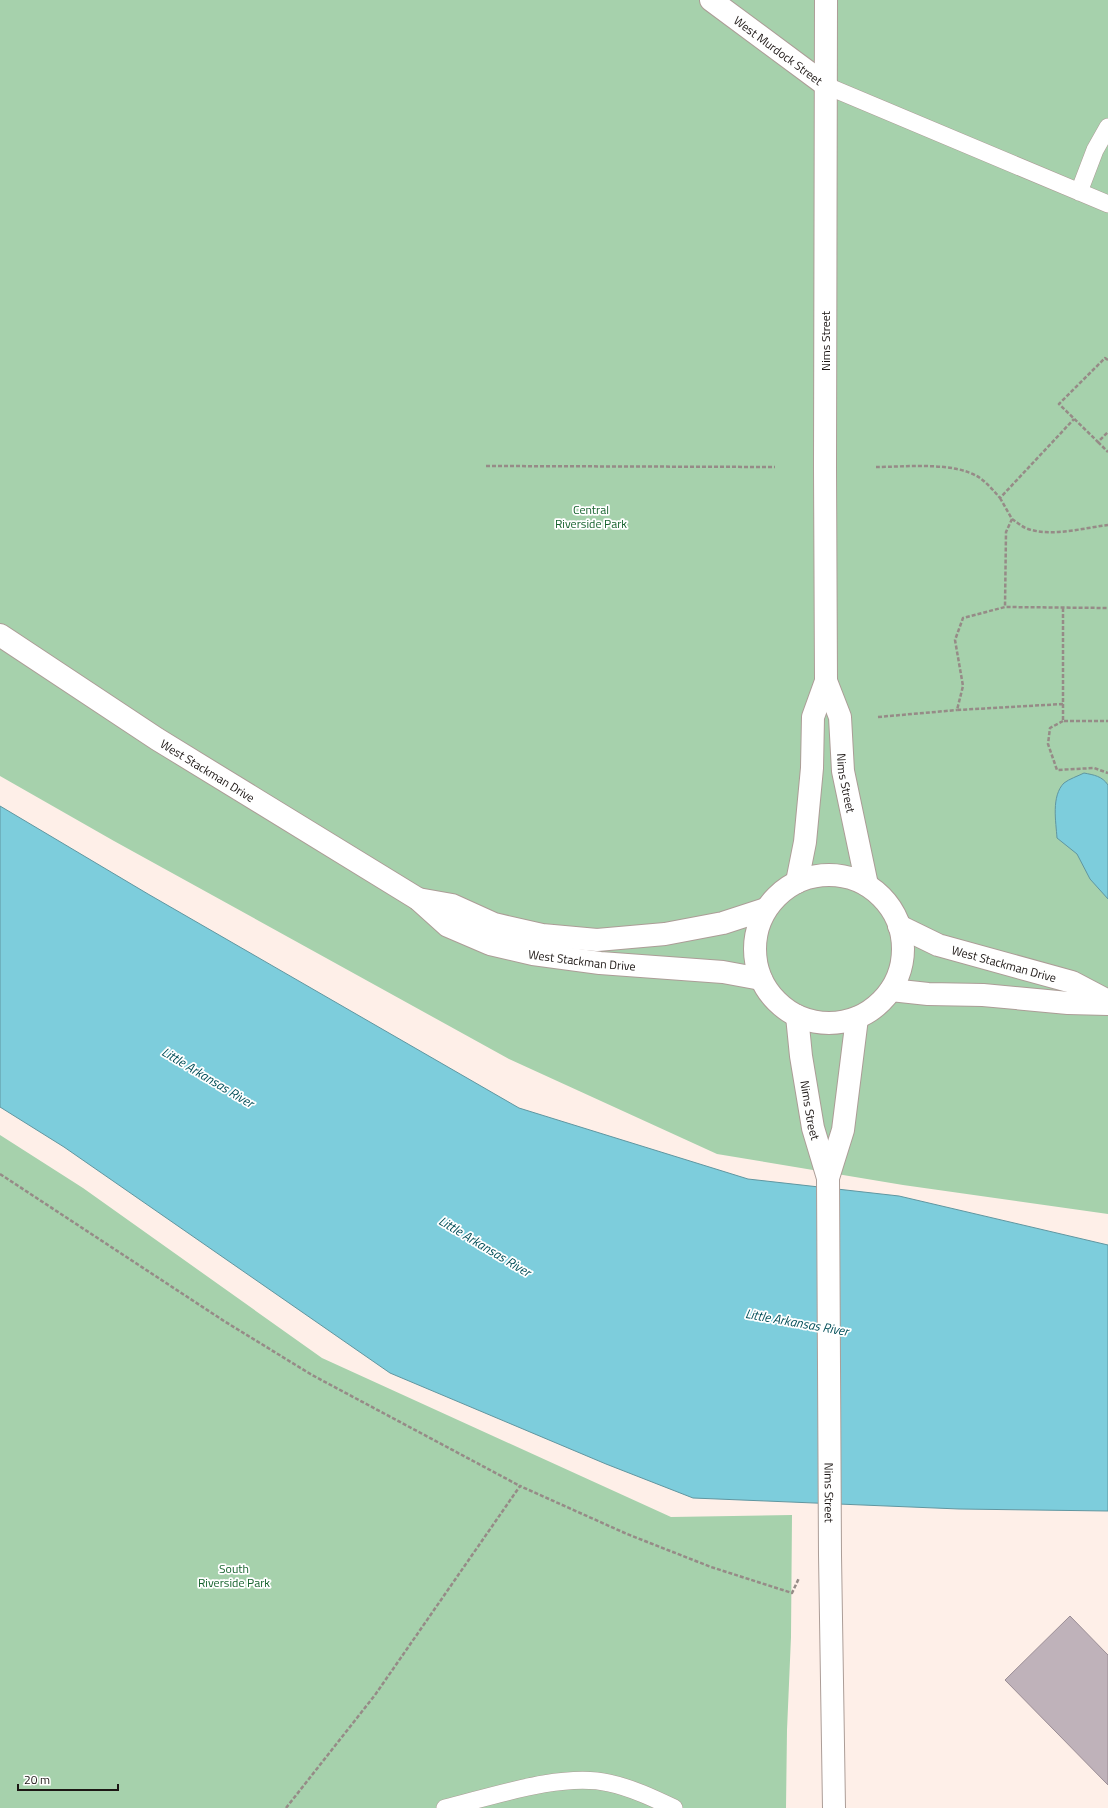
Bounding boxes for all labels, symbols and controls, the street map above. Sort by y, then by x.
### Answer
street label: West Murdock Street [730,11,828,90]
street label: Nims Street [816,310,835,371]
park label: Central Riverside Park [555,500,627,533]
street label: West Stackman Drive [157,734,259,807]
street label: Nims Street [833,753,861,815]
street label: West Stackman Drive [950,940,1059,987]
street label: West Stackman Drive [527,944,636,975]
water label: Little Arkansas River [158,1042,260,1113]
street label: Nims Street [796,1079,826,1143]
water label: Little Arkansas River [435,1211,537,1282]
water label: Little Arkansas River [744,1303,852,1341]
street label: Nims Street [820,1463,839,1523]
park label: South Riverside Park [198,1559,270,1592]
scale bar [18,1766,118,1792]
text: 20 m [24,1770,50,1789]

